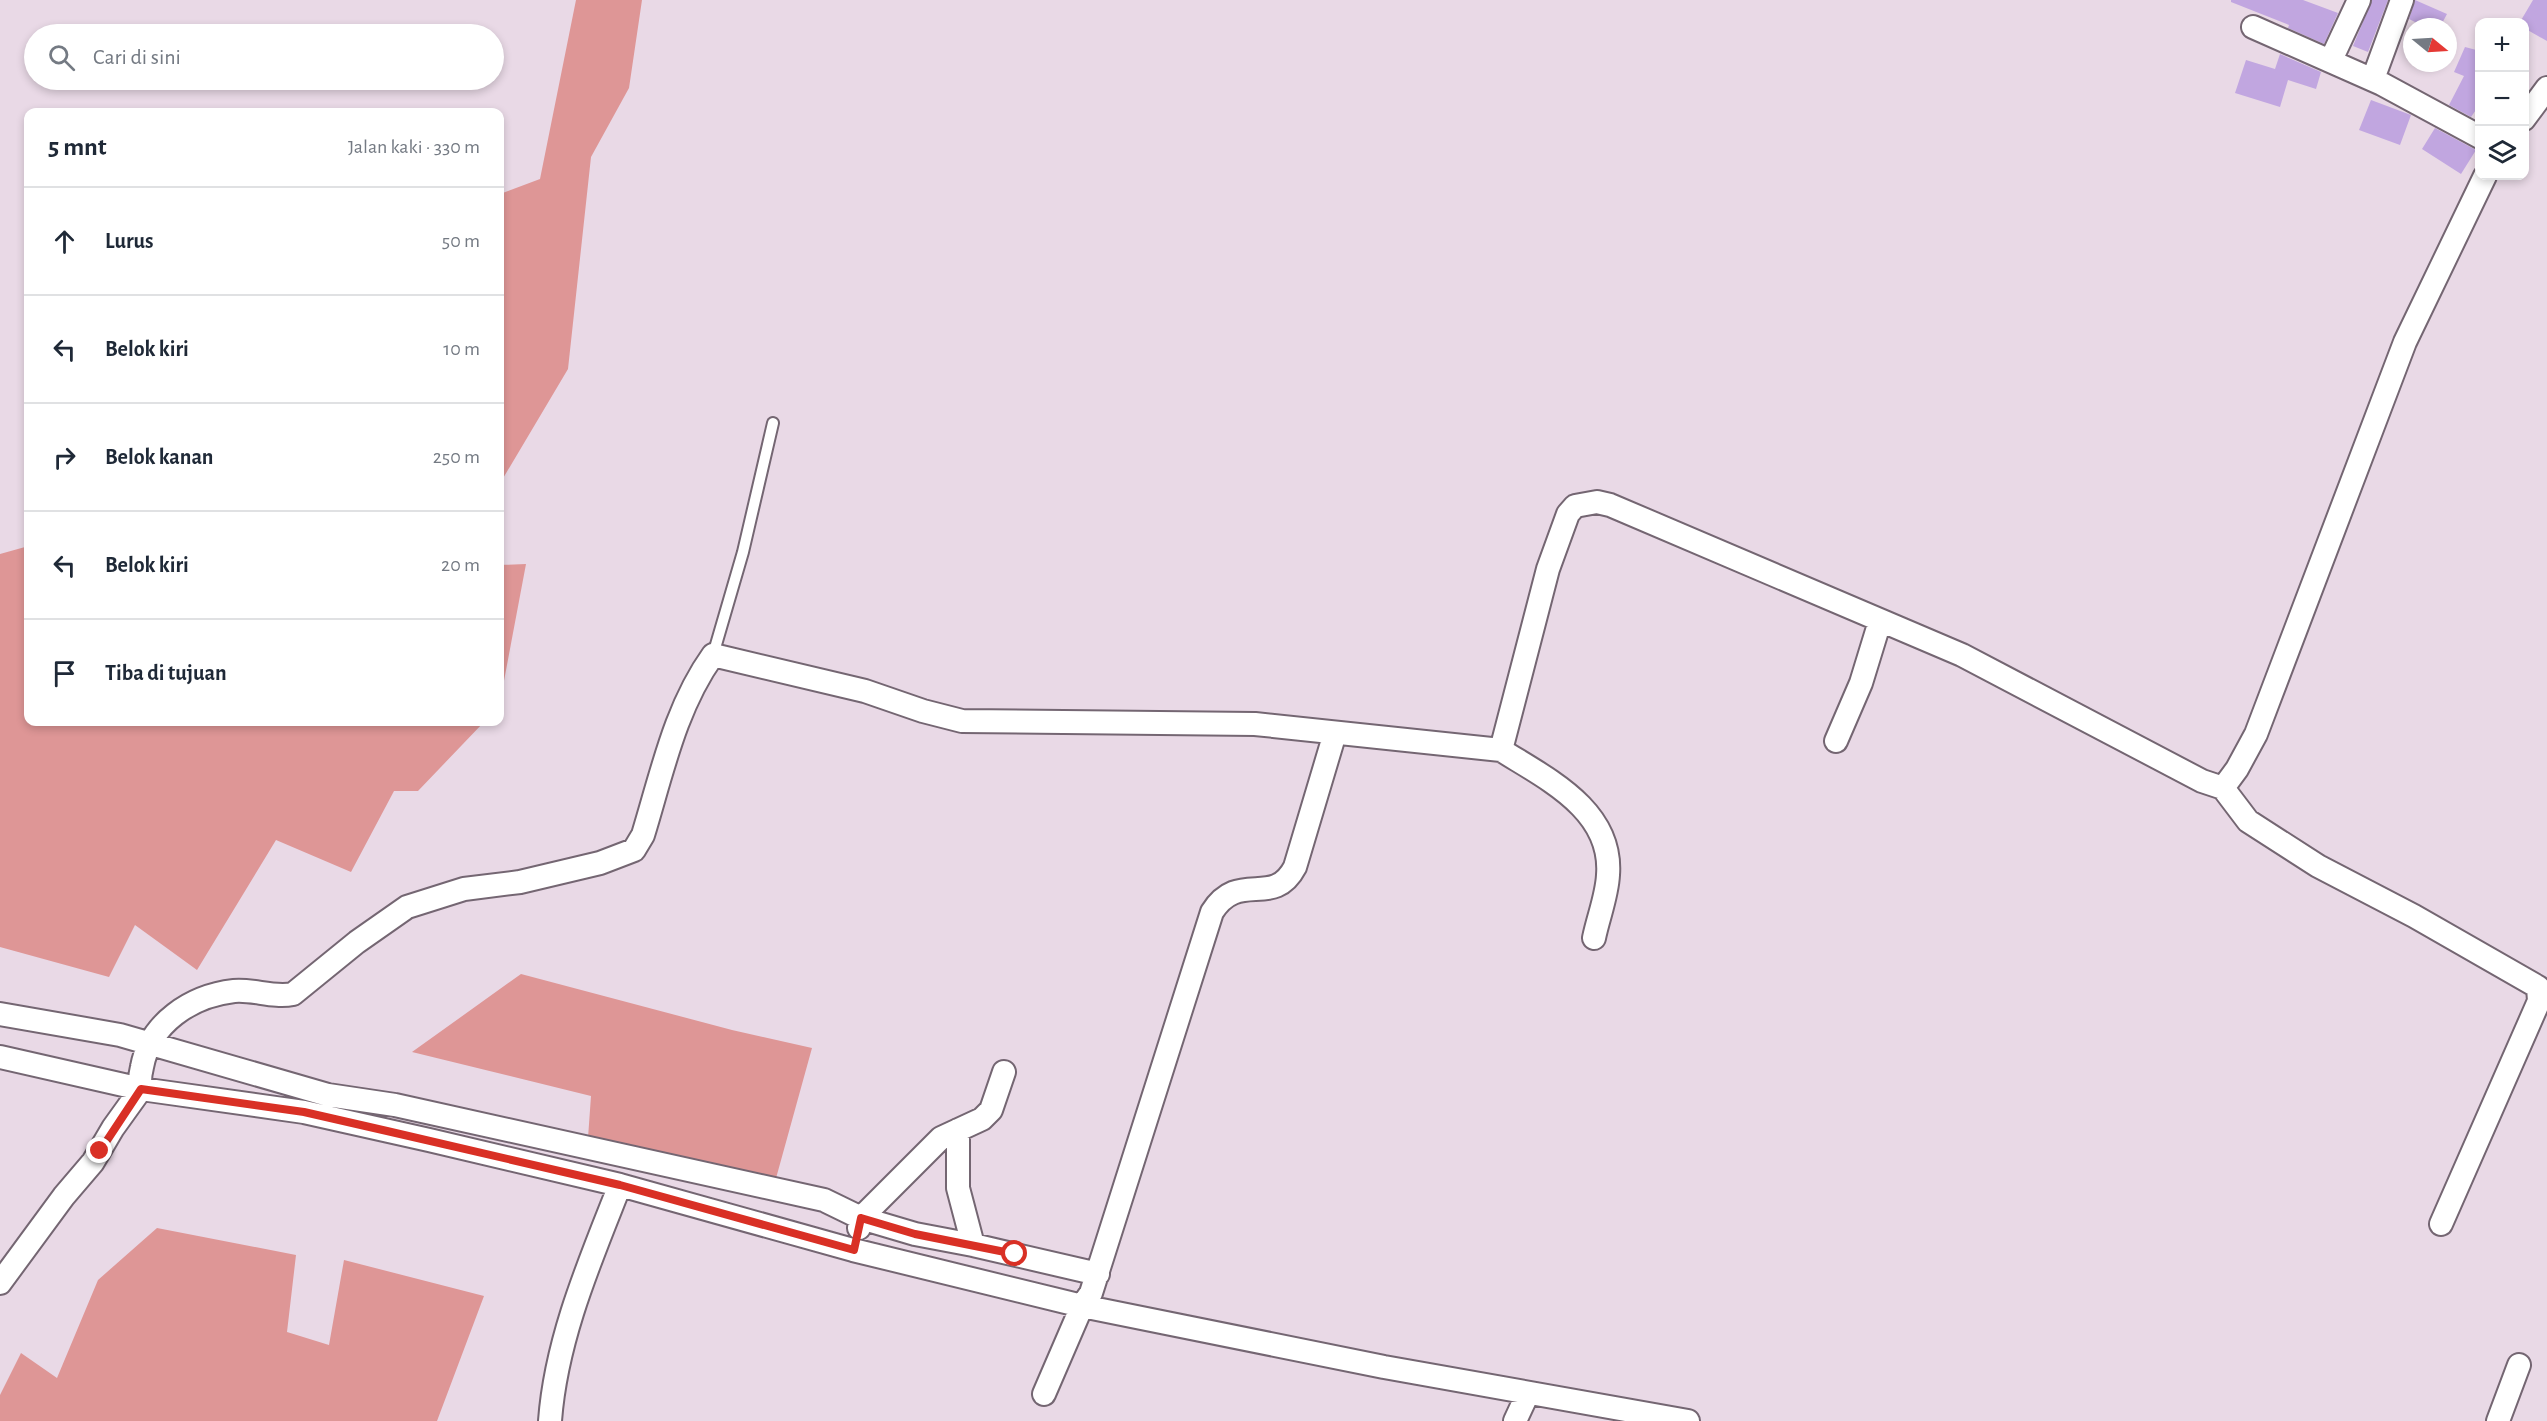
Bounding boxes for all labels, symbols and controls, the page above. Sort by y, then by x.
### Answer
north arrow [2403,18,2457,72]
map controls [2475,18,2529,180]
button: + [2475,18,2529,72]
search box [24,24,504,90]
icon: search [45,41,78,74]
text: Cari di sini [93,46,181,68]
button: − [2475,72,2529,126]
button: layers [2475,126,2529,180]
text: 5 mnt [48,134,107,160]
text: Jalan kaki · 330 m [348,137,480,157]
icon: ahead [48,225,81,258]
text: Lurus [105,230,154,252]
text: 50 m [442,231,480,251]
icon: left [48,333,81,366]
text: Belok kiri [105,338,189,360]
text: 10 m [443,339,480,359]
icon: right [48,441,81,474]
text: Belok kanan [105,446,213,468]
text: 250 m [433,447,480,467]
icon: left [48,549,81,582]
text: Belok kiri [105,554,189,576]
text: 20 m [441,555,480,575]
icon: arrive [48,657,81,690]
text: Tiba di tujuan [105,662,227,684]
route end [86,1137,112,1163]
route start [1001,1240,1027,1266]

